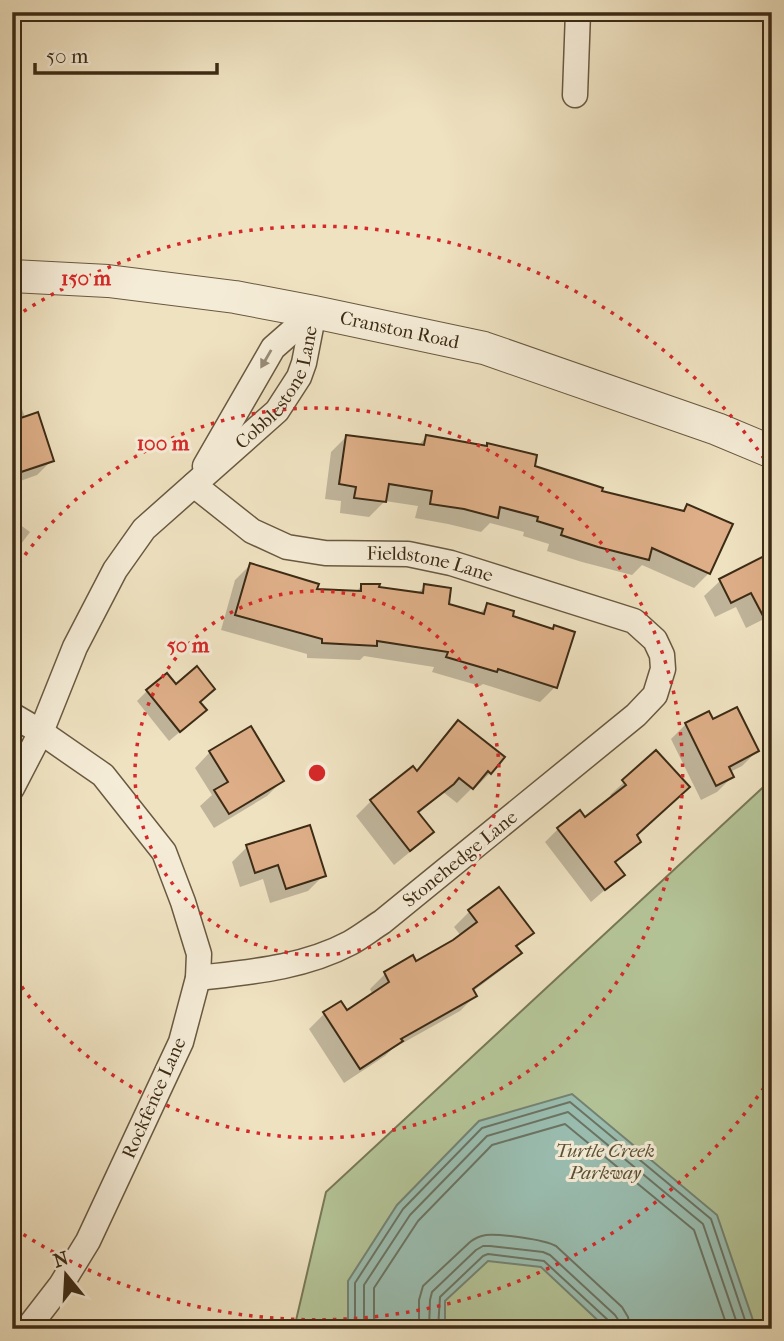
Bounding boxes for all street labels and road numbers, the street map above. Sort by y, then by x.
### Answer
street label: Cranston Road [338,307,462,354]
street label: Cobblestone Lane [231,324,322,454]
street label: Fieldstone Lane [366,543,496,587]
street label: Stonehedge Lane [398,806,522,912]
street label: Rockfence Lane [117,1034,191,1162]

